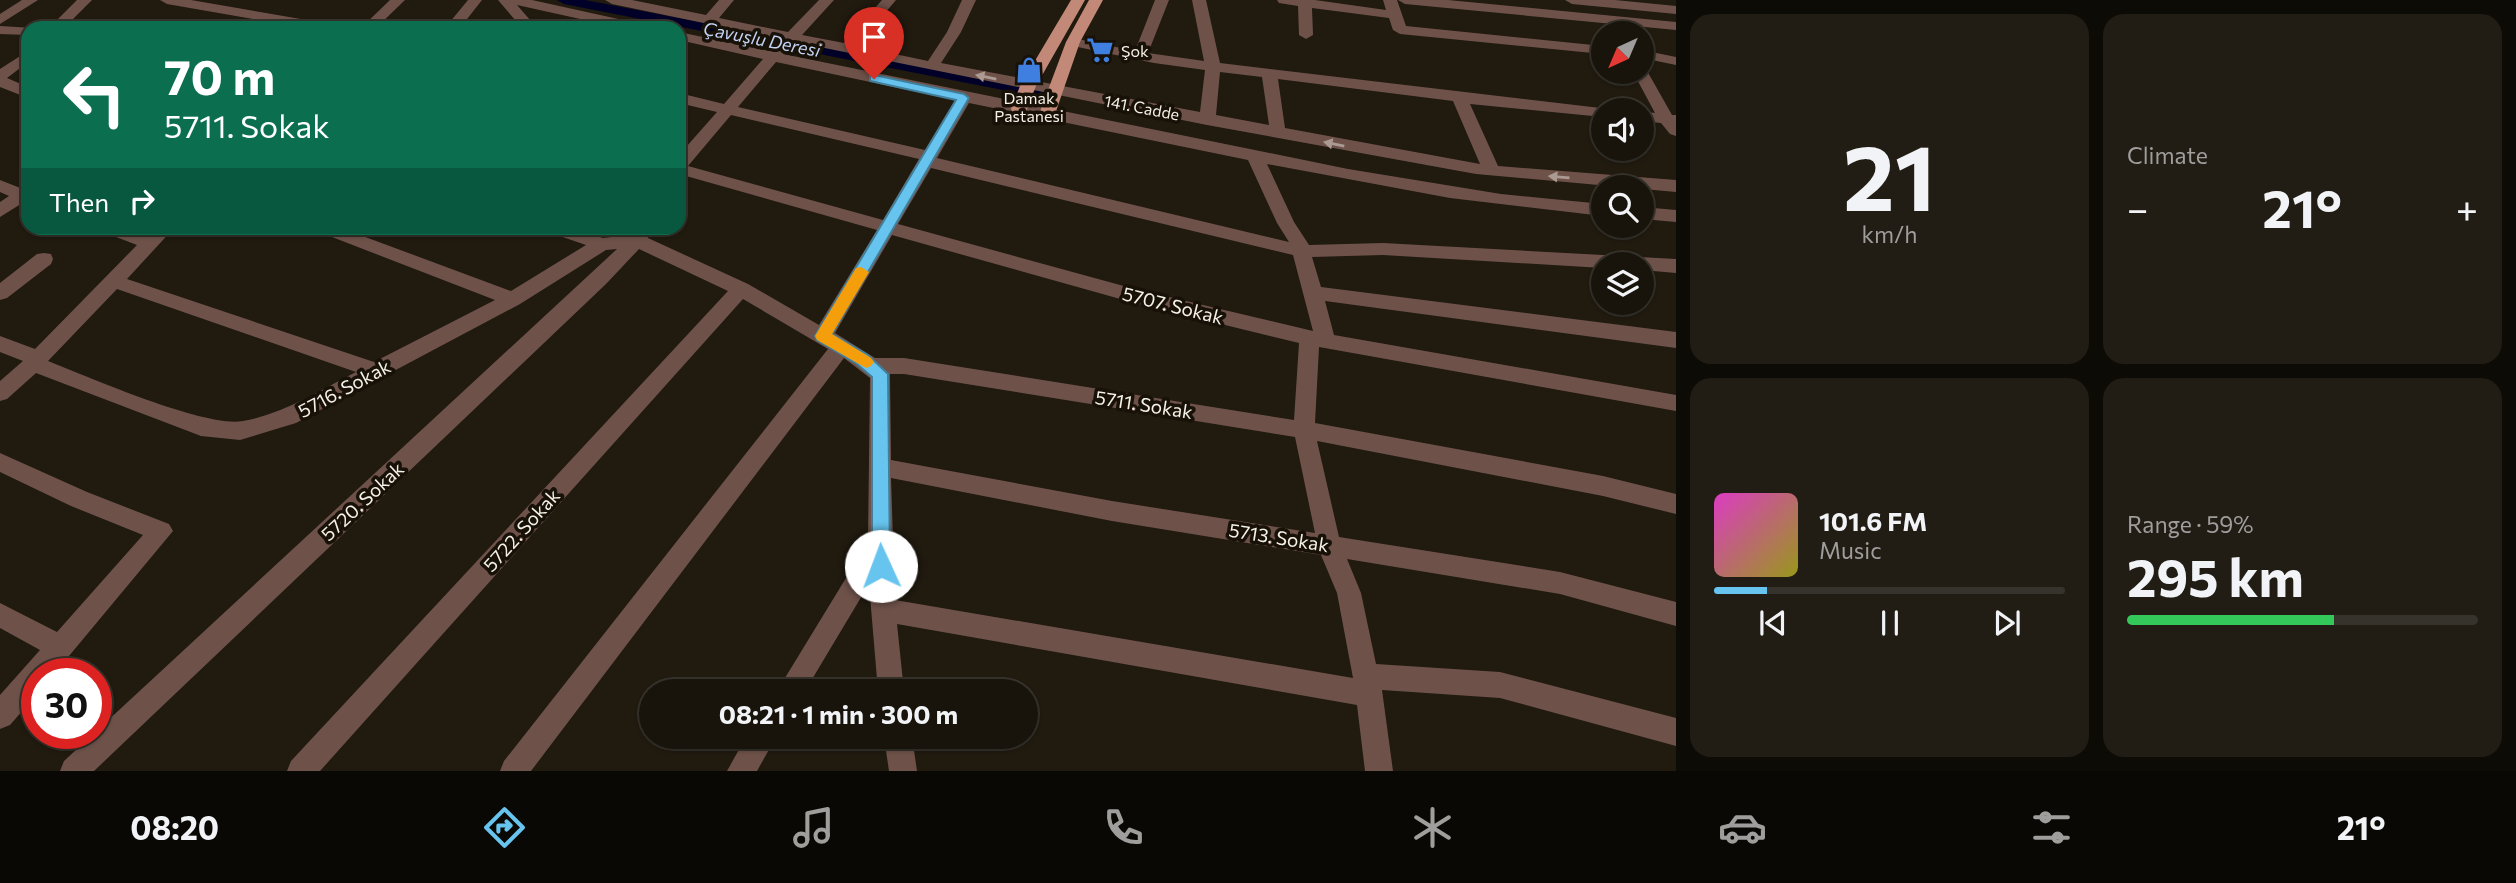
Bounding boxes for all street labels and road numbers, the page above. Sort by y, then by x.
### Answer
street label: 141. Cadde [1103,90,1181,124]
street label: 5707. Sokak [1120,281,1226,329]
street label: 5716. Sokak [294,354,394,422]
street label: 5711. Sokak [1094,385,1194,423]
street label: 5720. Sokak [316,457,408,545]
street label: 5722. Sokak [478,484,564,576]
street label: 5713. Sokak [1227,518,1331,556]

